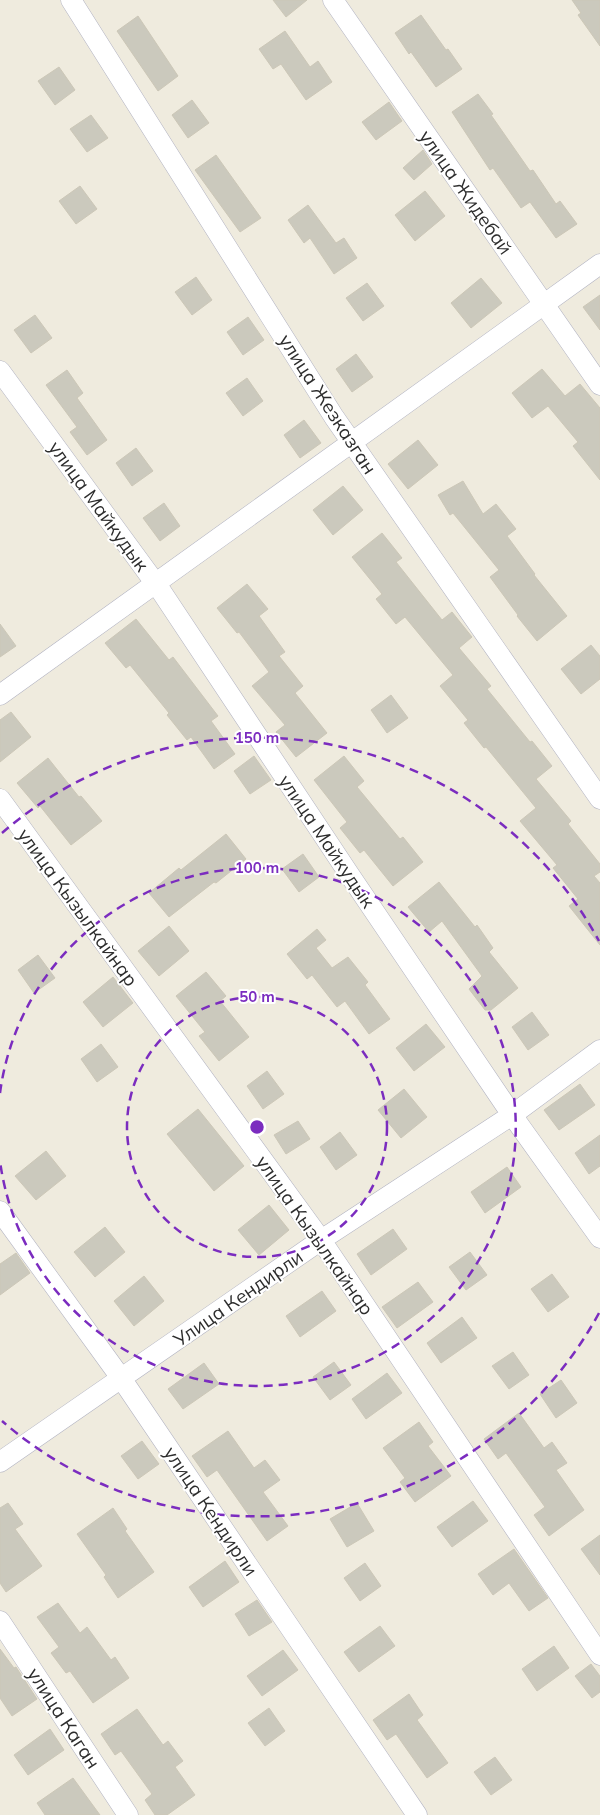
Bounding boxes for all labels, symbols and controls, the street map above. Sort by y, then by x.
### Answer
street label: улица Жидебай [414,125,518,259]
street label: улица Жезказган [274,329,382,479]
street label: улица Майкудык [44,436,155,577]
text: 150 m [235,728,279,747]
street label: улица Майкудык [274,770,381,913]
street label: улица Кызылкайнар [13,823,143,991]
text: 100 m [235,858,279,877]
text: 50 m [239,987,275,1006]
centre of rings [248,1118,266,1136]
street label: улица Кызылкайнар [251,1150,379,1320]
street label: Улица Кендирли [168,1244,307,1352]
street label: улица Кендирли [159,1442,263,1580]
street label: улица Каган [22,1663,106,1773]

